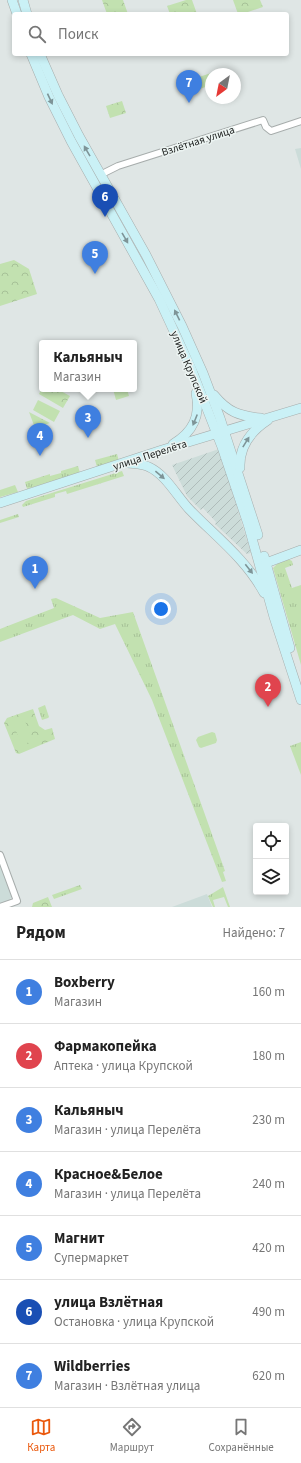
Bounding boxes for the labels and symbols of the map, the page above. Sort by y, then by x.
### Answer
north arrow [205,68,241,104]
pin: 7 [176,70,202,103]
one-way arrow [47,93,53,104]
street label: Взлётная улица [160,122,236,160]
one-way arrow [84,145,90,157]
pin: 6 [92,184,118,217]
one-way arrow [121,232,128,244]
pin: 5 [82,241,108,274]
one-way arrow [174,309,180,321]
street label: улица Крупской [167,329,211,405]
pin: 3 [75,405,101,438]
one-way arrow [191,414,197,426]
pin: 4 [27,423,53,456]
street label: улица Перелёта [111,436,189,474]
one-way arrow [242,437,250,447]
one-way arrow [154,470,165,479]
pin: 1 [22,556,48,589]
one-way arrow [244,564,253,575]
your location [151,599,171,619]
pin: 2 [255,674,281,707]

